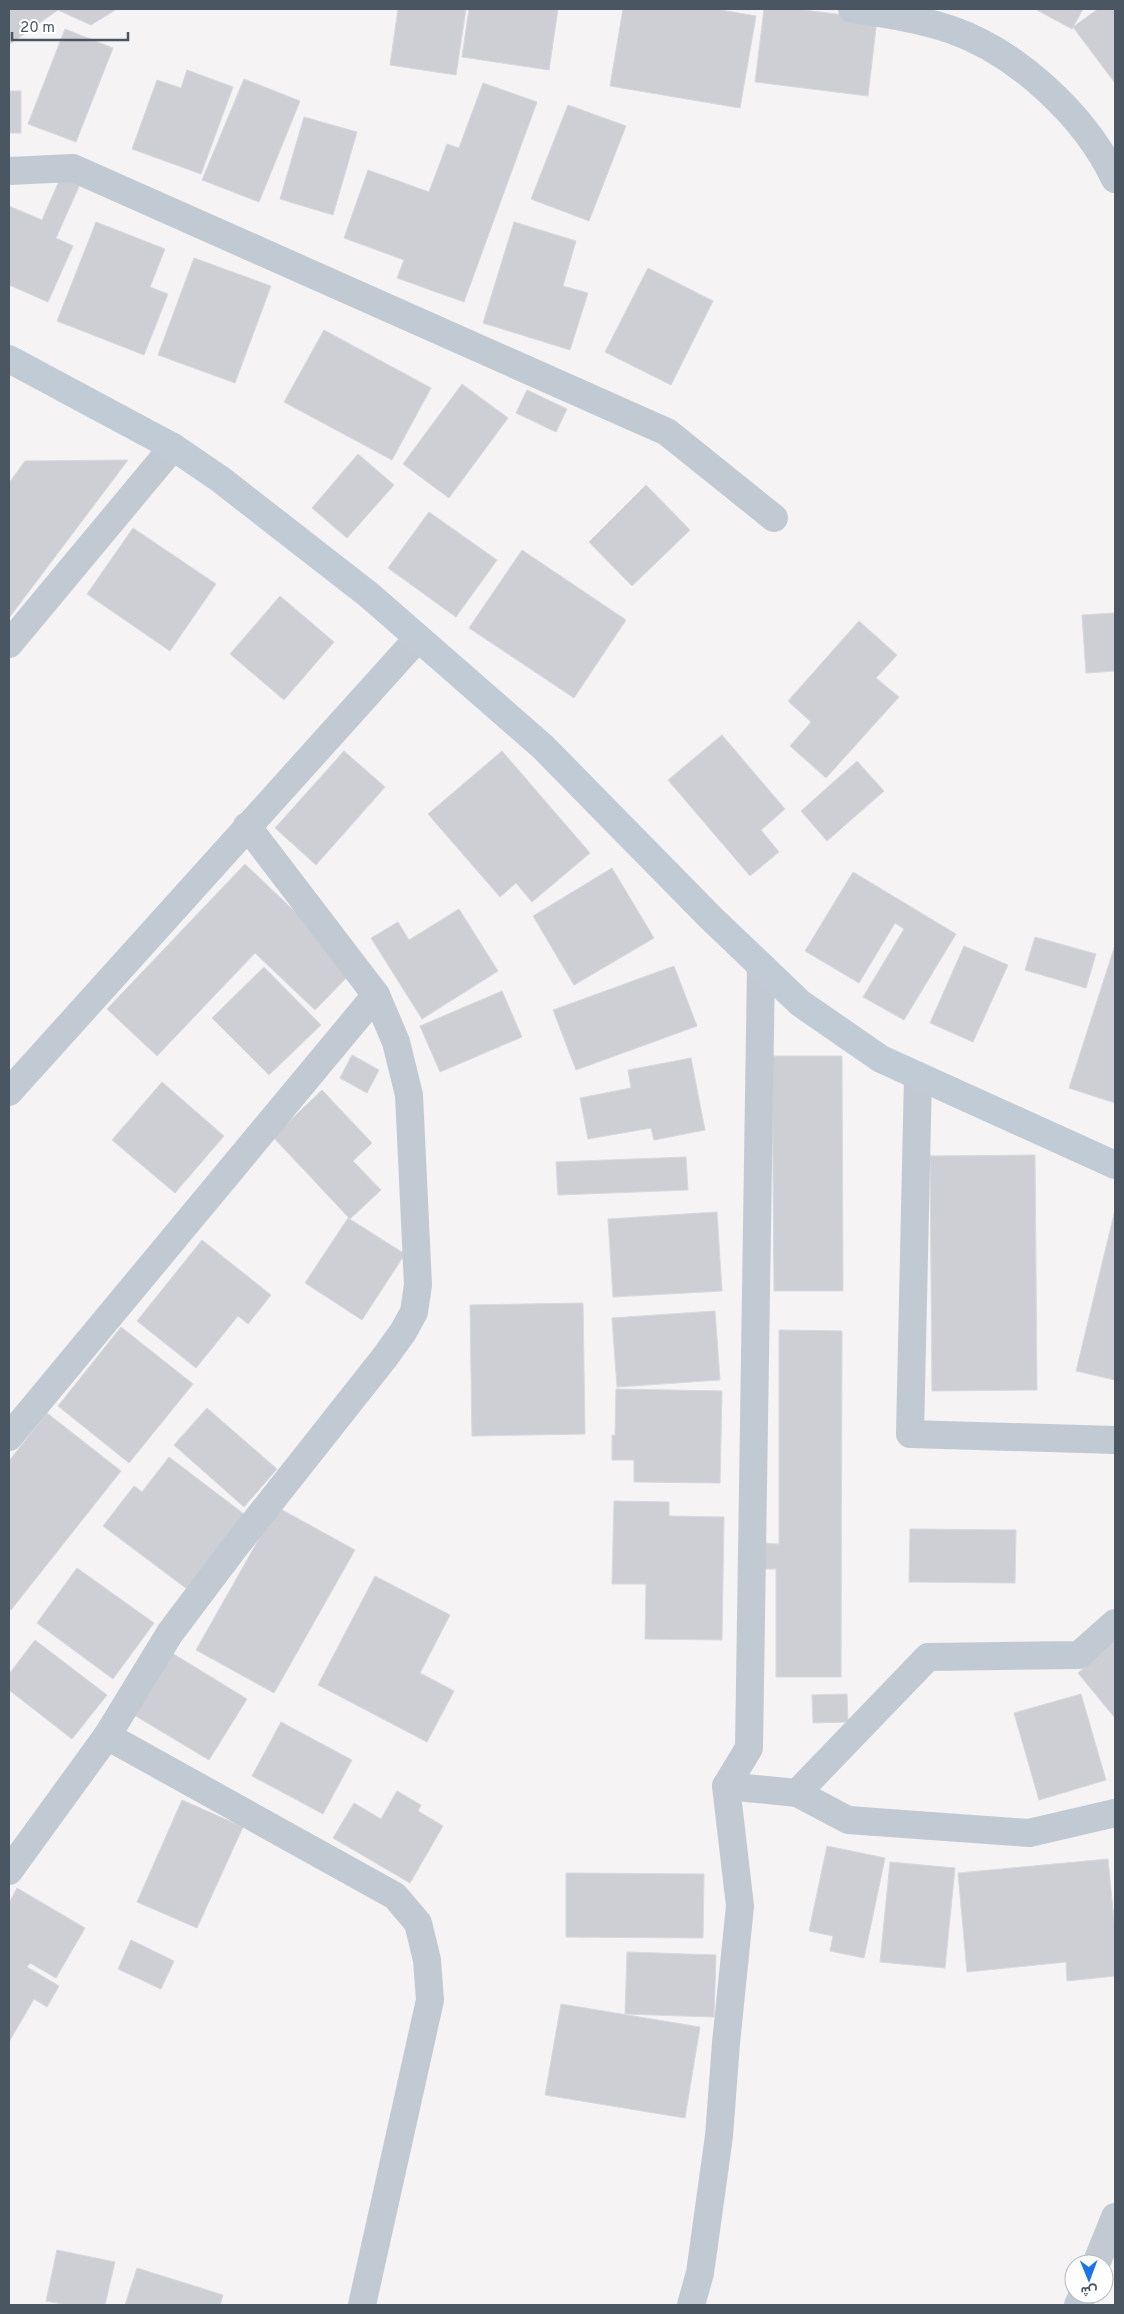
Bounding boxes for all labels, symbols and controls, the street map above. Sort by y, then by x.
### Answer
scale bar [12,10,129,42]
text: 20 m [20,19,55,38]
north arrow [1064,2254,1114,2304]
text: ش [1080,2282,1098,2299]

